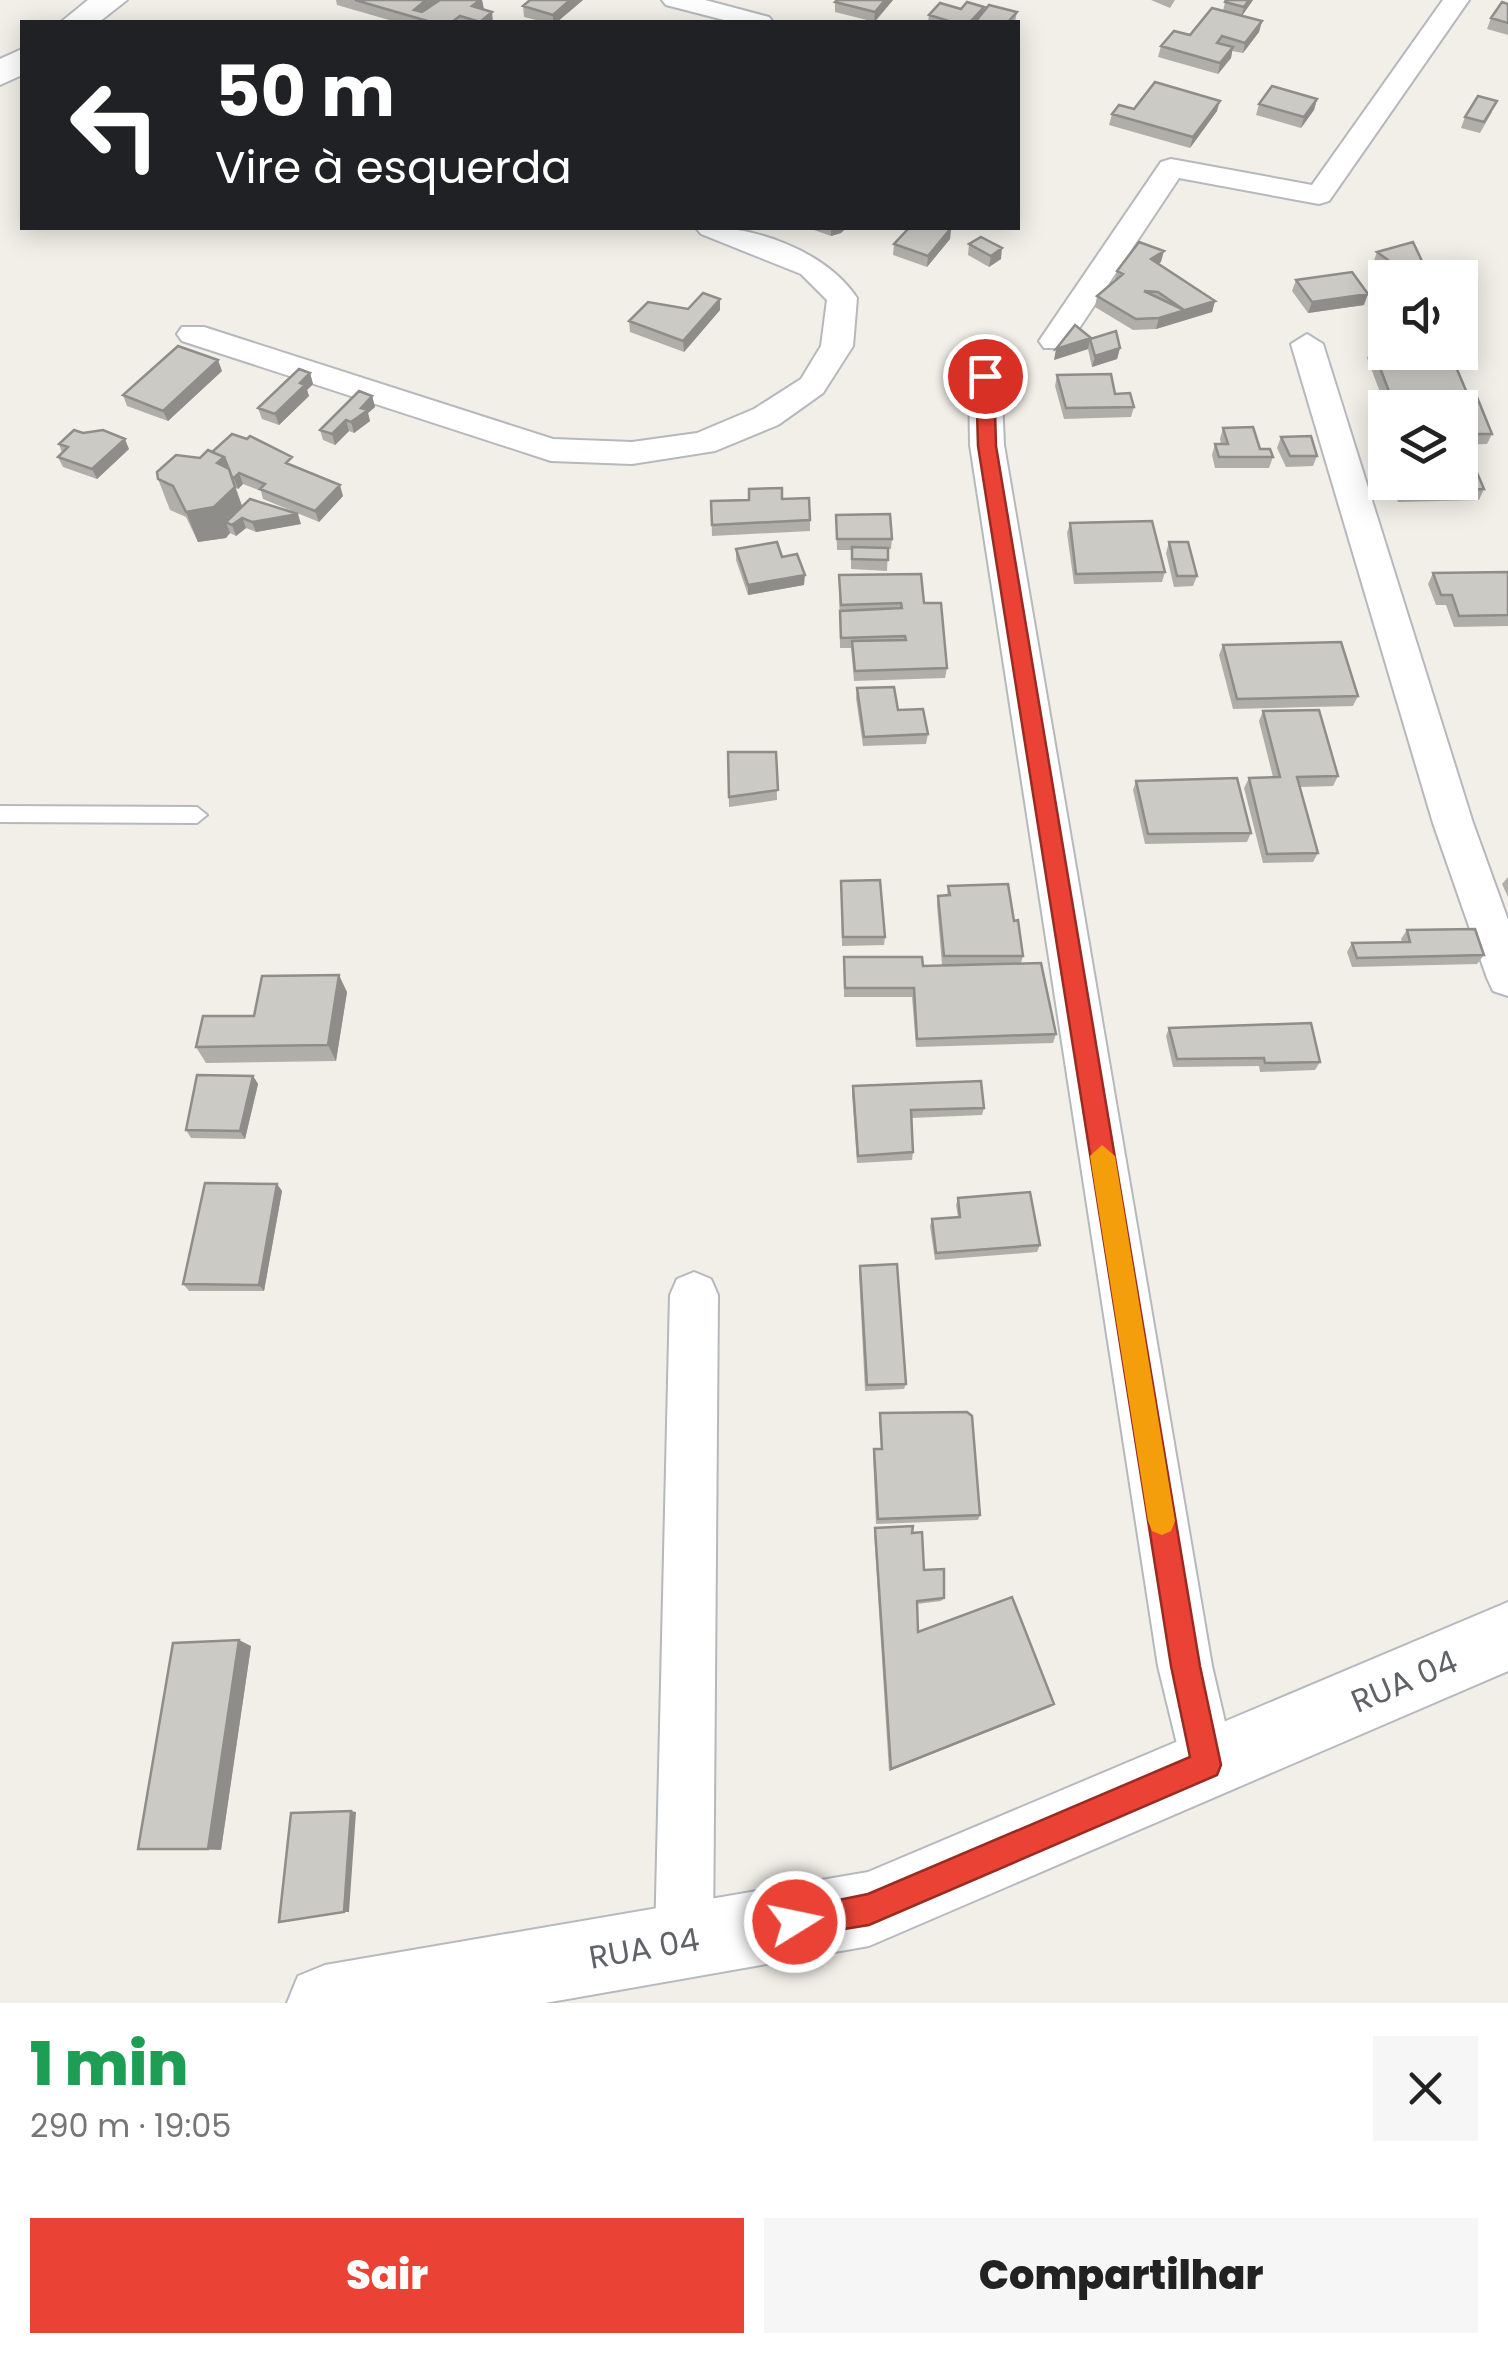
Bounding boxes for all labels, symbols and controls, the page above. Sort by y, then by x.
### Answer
text: 50 m [215,42,395,141]
icon: left [50,60,180,190]
text: Vire à esquerda [215,136,572,199]
map controls [1368,260,1478,500]
button: sound [1368,260,1478,370]
pin [943,334,1028,419]
icon: arrive [958,349,1013,404]
button: layers [1368,390,1478,500]
street label: RUA 04 [1344,1639,1464,1723]
position arrow [743,1870,847,1974]
street label: RUA 04 [585,1916,703,1980]
text: 1 min [30,2022,188,2106]
button: close [1373,2036,1478,2141]
text: 290 m · 19:05 [30,2103,231,2148]
button: Sair [30,2218,744,2333]
button: Compartilhar [764,2218,1478,2333]

